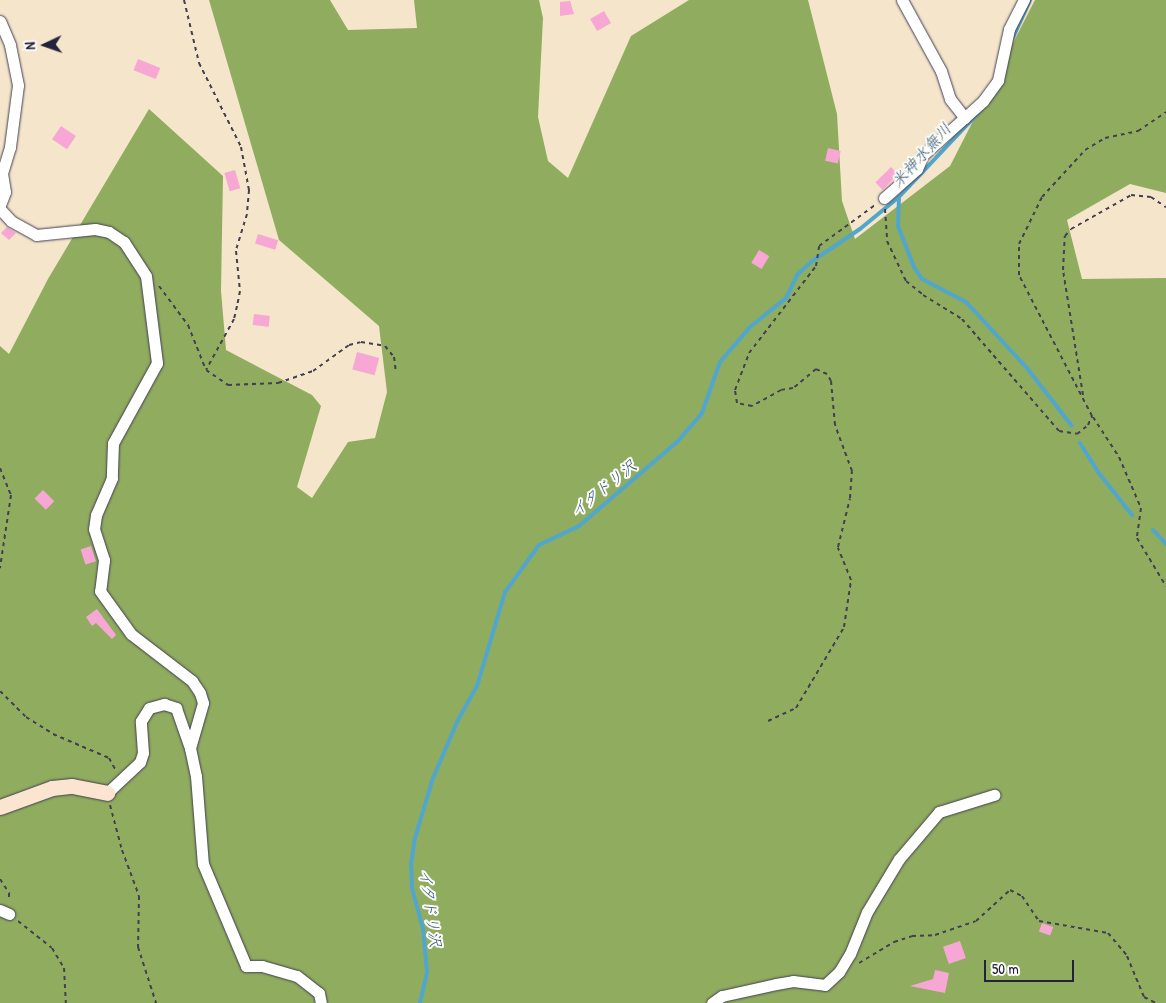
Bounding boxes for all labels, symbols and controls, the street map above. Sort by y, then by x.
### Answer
north arrow [20,20,70,70]
text: N [20,42,39,50]
water label: 米神水無川 [887,119,955,191]
water label: イタドリ沢 [566,455,640,521]
water label: イタドリ沢 [416,867,446,949]
scale bar [986,950,1076,982]
text: 50 m [992,958,1019,979]

